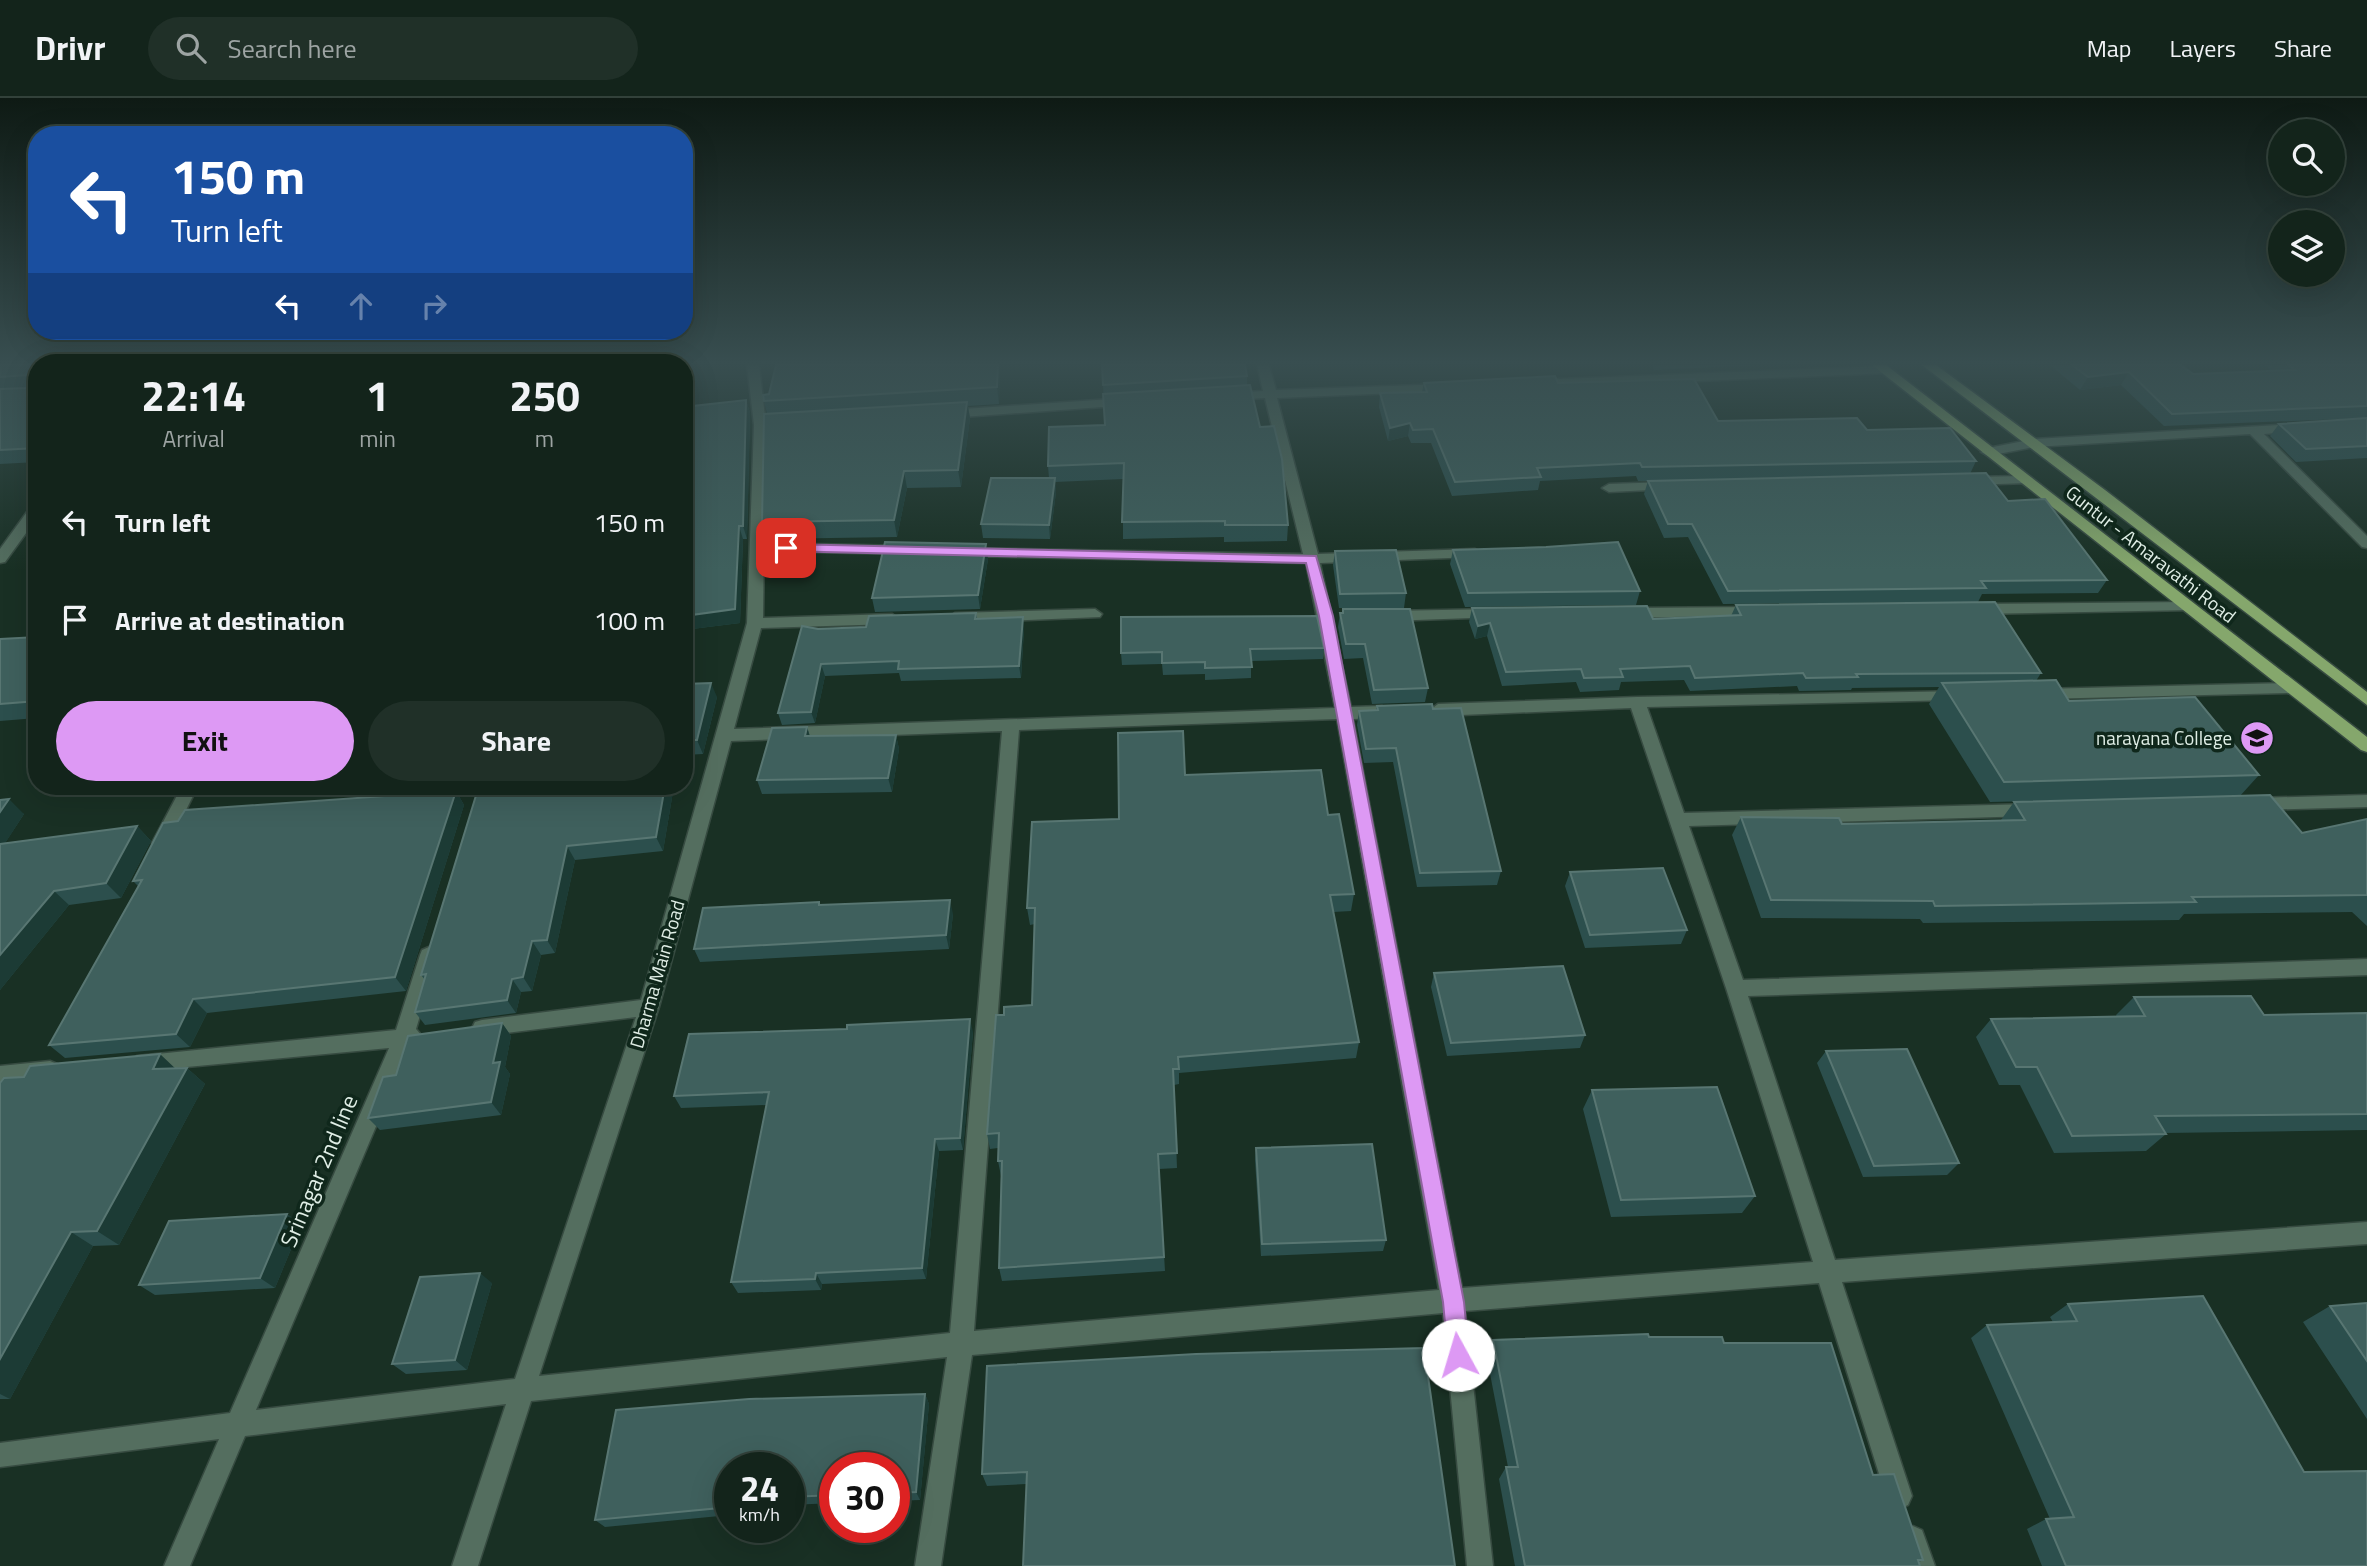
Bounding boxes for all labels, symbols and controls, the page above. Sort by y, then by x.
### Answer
search box [148,17,638,80]
text: Drivr [35,23,106,73]
icon: search [172,29,210,67]
text: Search here [228,29,357,68]
text: Map [2087,30,2132,66]
text: Layers [2170,30,2236,66]
text: Share [2274,30,2332,66]
map controls [2268,119,2345,287]
button: search [2268,119,2345,196]
text: 150 m [171,138,305,213]
icon: left [56,154,147,245]
text: Turn left [171,206,283,254]
button: layers [2268,210,2345,287]
icon: left [269,287,307,325]
icon: ahead [342,287,380,325]
icon: right [415,287,453,325]
text: 22:14 [141,363,246,427]
text: 1 [366,363,389,427]
text: 250 [509,363,580,427]
text: Arrival [162,421,225,456]
text: min [359,421,396,456]
text: m [535,421,554,456]
street label: Guntur - Amaravathi Road [2060,478,2243,630]
icon: left [56,503,94,541]
text: Turn left [115,503,210,542]
text: 150 m [594,503,665,542]
pin [756,518,816,578]
icon: arrive [767,529,805,567]
icon: arrive [56,601,94,639]
text: Arrive at destination [115,601,345,640]
text: 100 m [594,601,665,640]
button: Exit [56,701,354,781]
button: Share [368,701,665,781]
school or university icon: narayana College [2238,719,2276,757]
place label: narayana College [2096,723,2232,752]
street label: Dharma Main Road [621,896,692,1052]
street label: Srinagar 2nd line [271,1089,366,1252]
position arrow [1421,1318,1495,1392]
speed limit sign: 30 [819,1452,910,1543]
text: 24 [740,1461,779,1515]
text: km/h [739,1501,780,1528]

